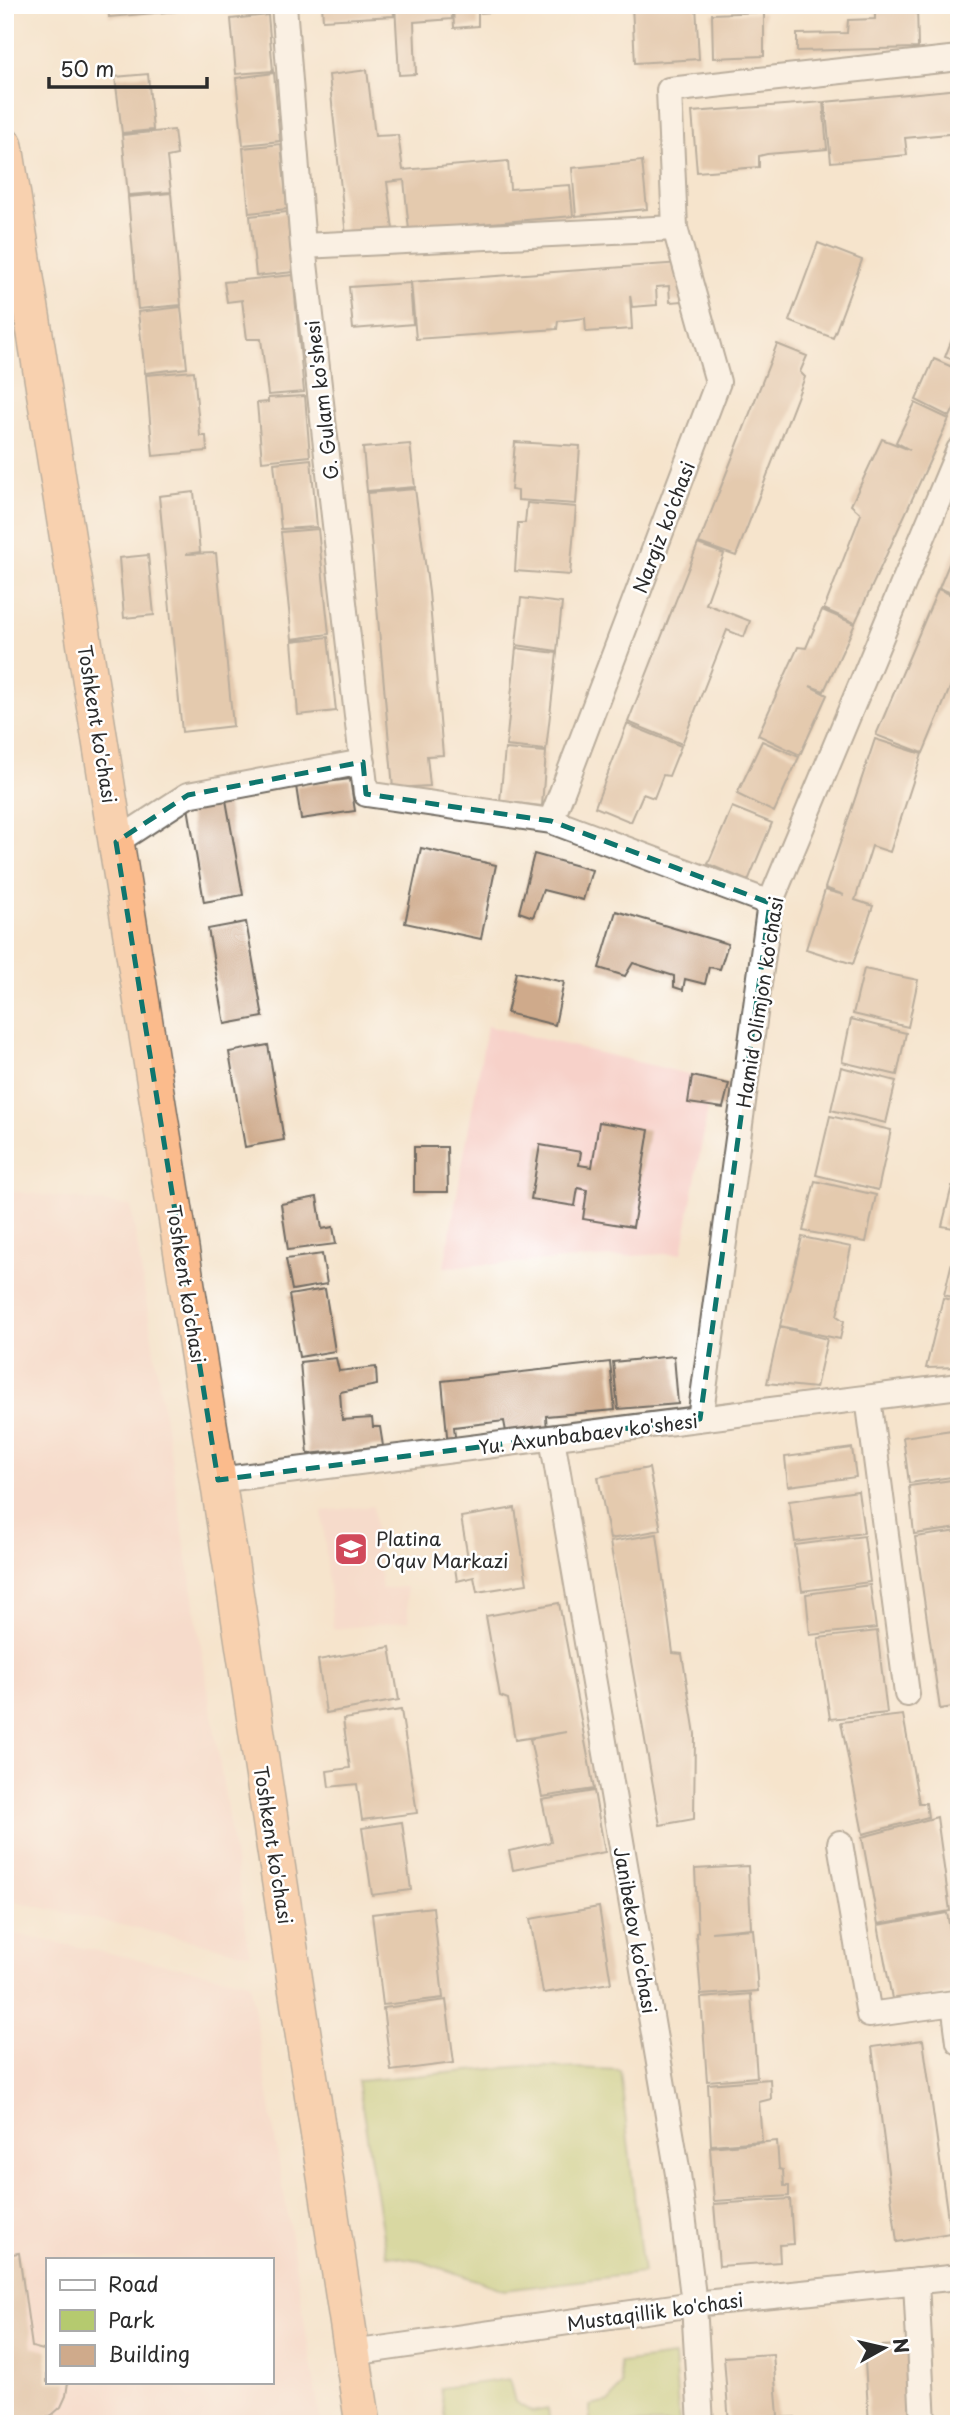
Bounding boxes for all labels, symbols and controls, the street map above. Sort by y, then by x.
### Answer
scale bar [49,46,206,90]
text: 50 m [60,52,114,84]
street label: G. Gulam ko'shesi [297,319,345,481]
street label: Nargiz ko'chasi [625,457,701,597]
street label: Toshkent ko'chasi [72,643,124,805]
street label: Hamid Olimjon ko'chasi [728,894,790,1110]
street label: Toshkent ko'chasi [161,1203,213,1365]
street label: Yu. Axunbabaev ko'shesi [477,1406,699,1460]
place label: Platina O'quv Markazi [376,1524,509,1574]
school or university icon: Platina O'quv Markazi [332,1530,370,1568]
street label: Toshkent ko'chasi [248,1764,300,1926]
street label: Janibekov ko'chasi [608,1844,664,2016]
legend [46,2258,273,2384]
text: Road [108,2267,159,2299]
street label: Mustaqillik ko'chasi [565,2285,745,2337]
text: Park [108,2303,155,2335]
north arrow [848,2314,918,2384]
text: N [887,2336,917,2355]
text: Building [108,2337,190,2369]

